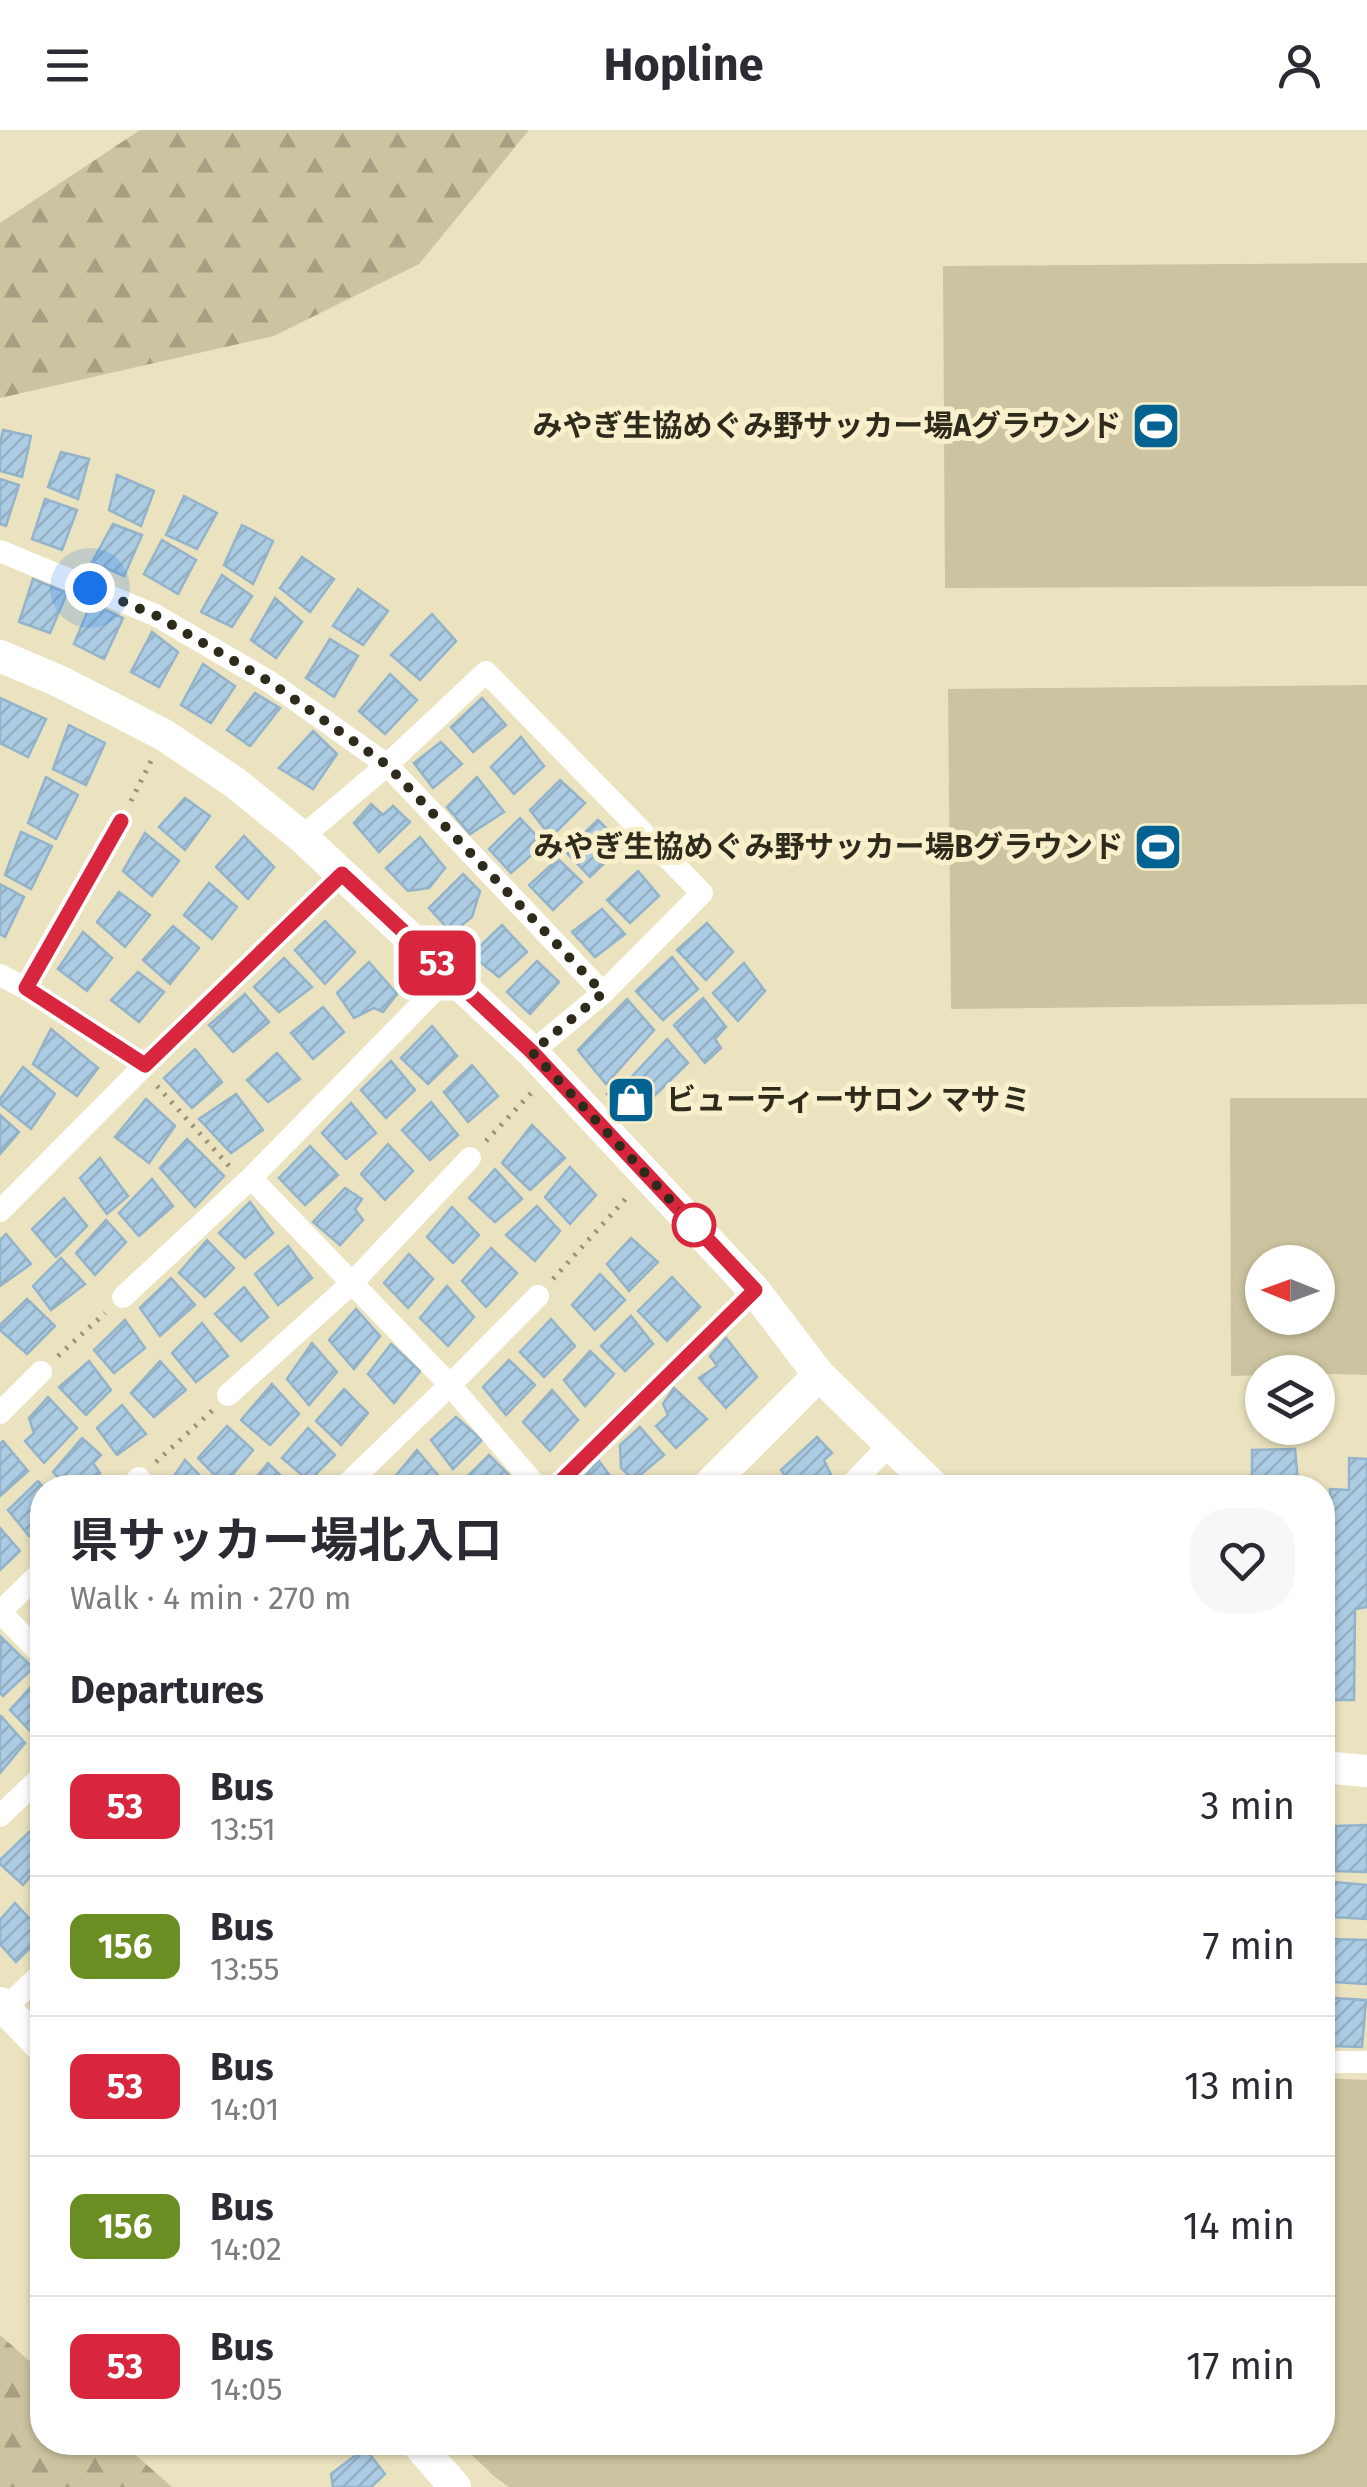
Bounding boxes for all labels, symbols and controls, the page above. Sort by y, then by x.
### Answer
icon: menu [40,38,95,93]
text: Hopline [604,38,763,92]
icon: person [1272,38,1327,93]
sports icon: みやぎ生協めぐみ野サッカー場Aグラウンド [1130,400,1182,452]
place label: みやぎ生協めぐみ野サッカー場Aグラウンド [532,408,1121,444]
your location [65,563,115,613]
sports icon: みやぎ生協めぐみ野サッカー場Bグラウンド [1132,821,1184,873]
place label: みやぎ生協めぐみ野サッカー場Bグラウンド [534,829,1123,865]
line badge: 53 [392,930,482,996]
text: 53 [419,942,455,984]
shop icon: ビューティーサロン マサミ [605,1074,657,1126]
place label: ビューティーサロン マサミ [666,1082,1031,1118]
unlabelled marker [673,1204,715,1246]
north arrow [1245,1245,1335,1335]
map controls [1245,1245,1335,1445]
button: layers [1245,1355,1335,1445]
button: heart [1190,1508,1295,1613]
text: 県サッカー場北入口 [70,1512,502,1570]
text: Walk · 4 min · 270 m [70,1579,351,1617]
text: Departures [70,1667,264,1713]
text: Bus [210,1764,274,1810]
text: 3 min [1200,1783,1295,1829]
text: 53 [107,1785,143,1827]
text: 13:51 [210,1810,276,1848]
text: Bus [210,1904,274,1950]
text: 7 min [1203,1923,1295,1969]
text: 156 [98,1925,152,1967]
text: 13:55 [210,1950,280,1988]
text: Bus [210,2044,274,2090]
text: 13 min [1184,2063,1295,2109]
text: 53 [107,2065,143,2107]
text: 14:01 [210,2090,279,2128]
text: Bus [210,2184,274,2230]
text: 14 min [1183,2203,1295,2249]
text: 156 [98,2205,152,2247]
text: 14:02 [210,2230,282,2268]
text: Bus [210,2324,274,2370]
text: 17 min [1186,2343,1295,2389]
text: 53 [107,2345,143,2387]
text: 14:05 [210,2370,282,2408]

